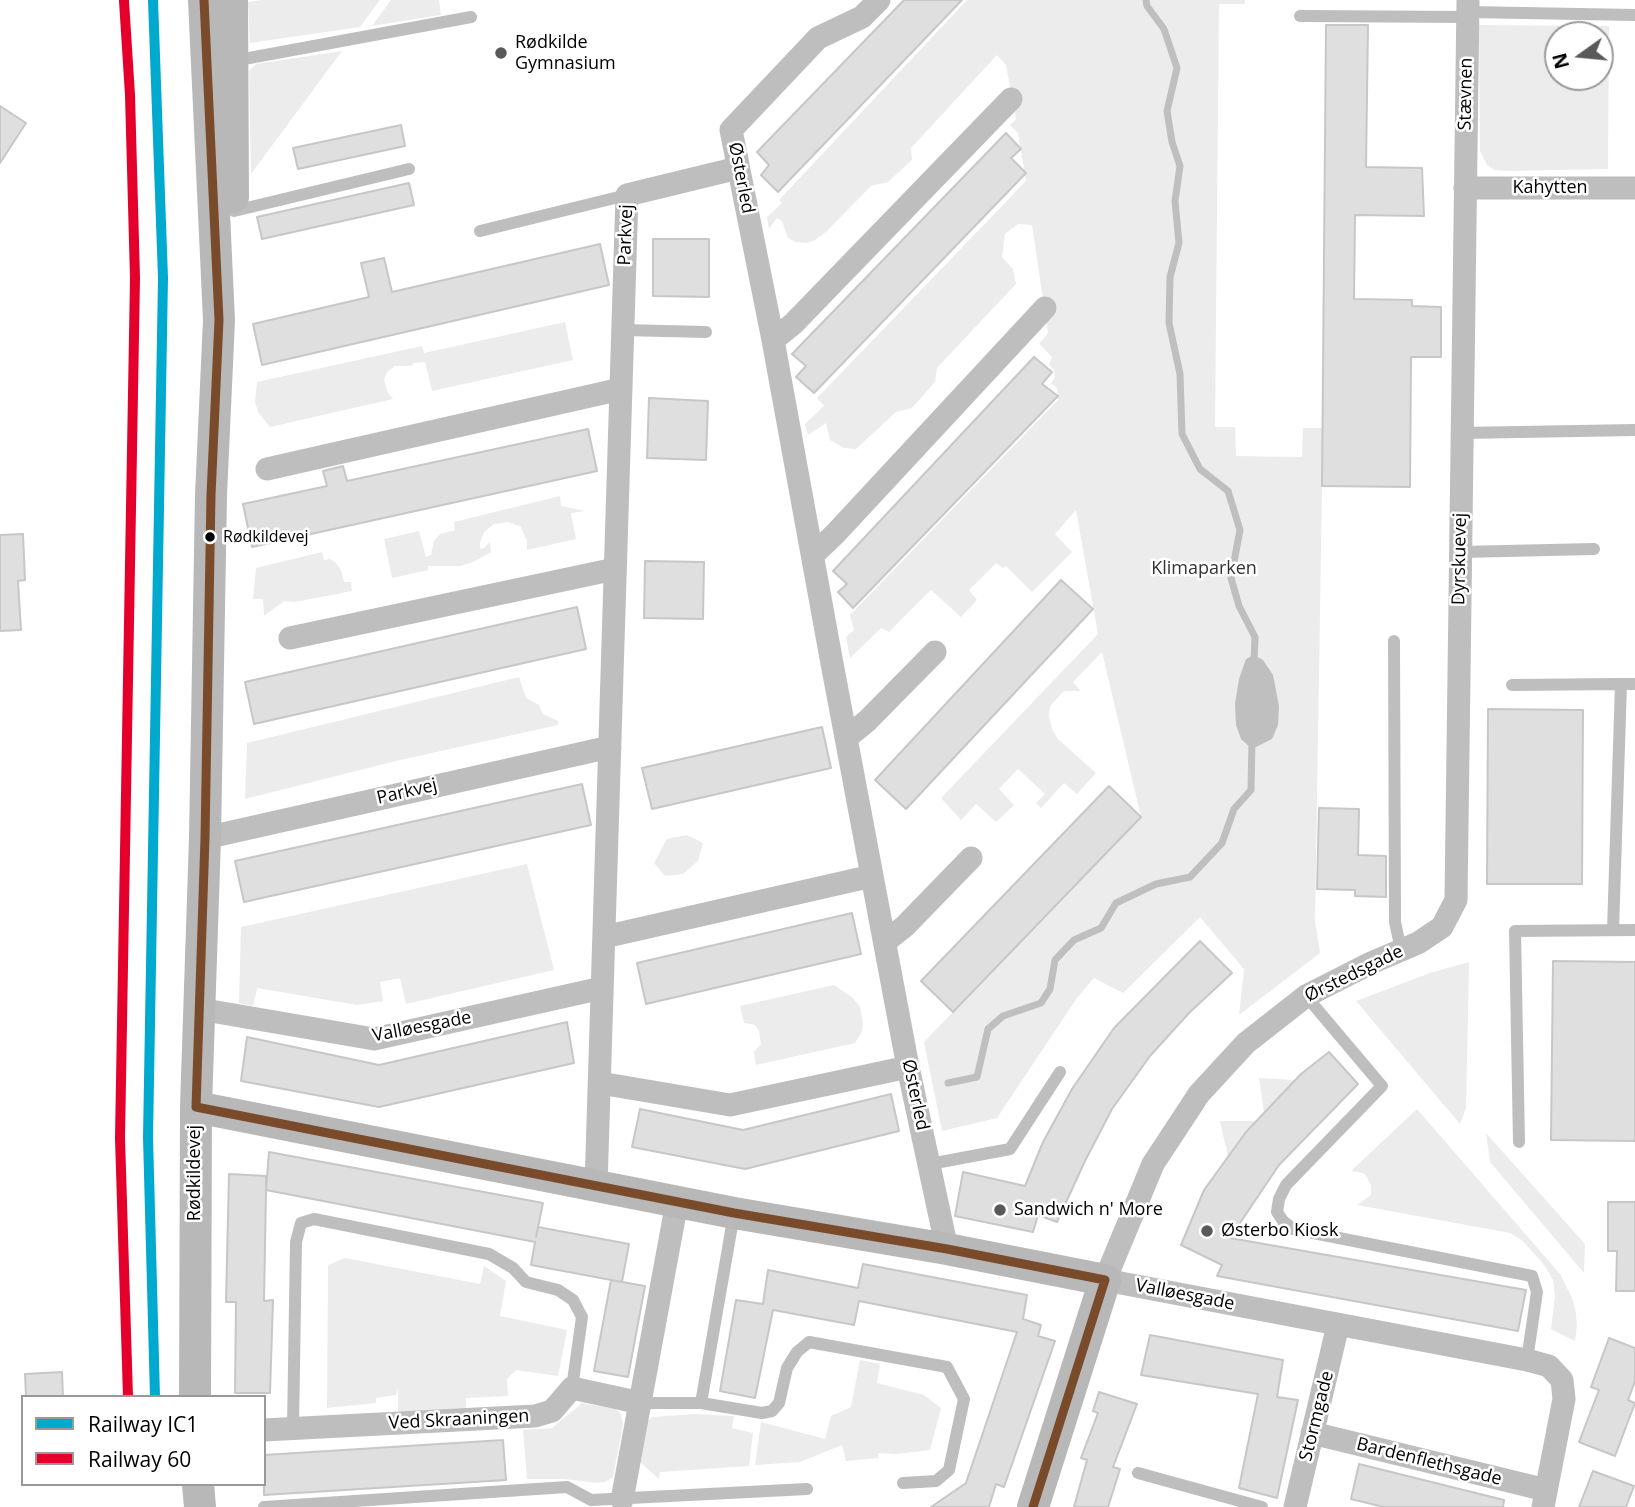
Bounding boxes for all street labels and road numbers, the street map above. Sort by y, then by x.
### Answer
street label: Stævnen [1455,57,1477,131]
street label: Østerled [724,141,758,215]
street label: Kahytten [1512,177,1588,199]
street label: Parkvej [614,204,638,266]
street label: Dyrskuevej [1448,513,1472,605]
street label: Parkvej [375,775,439,809]
street label: Ørstedsgade [1301,941,1407,1007]
street label: Valløesgade [371,1007,473,1047]
street label: Østerled [897,1057,933,1133]
street label: Rødkildevej [184,1125,206,1221]
street label: Valløesgade [1134,1275,1236,1315]
street label: Stormgade [1295,1369,1339,1463]
street label: Ved Skraaningen [388,1406,530,1434]
street label: Bardenflethsgade [1354,1434,1504,1490]

